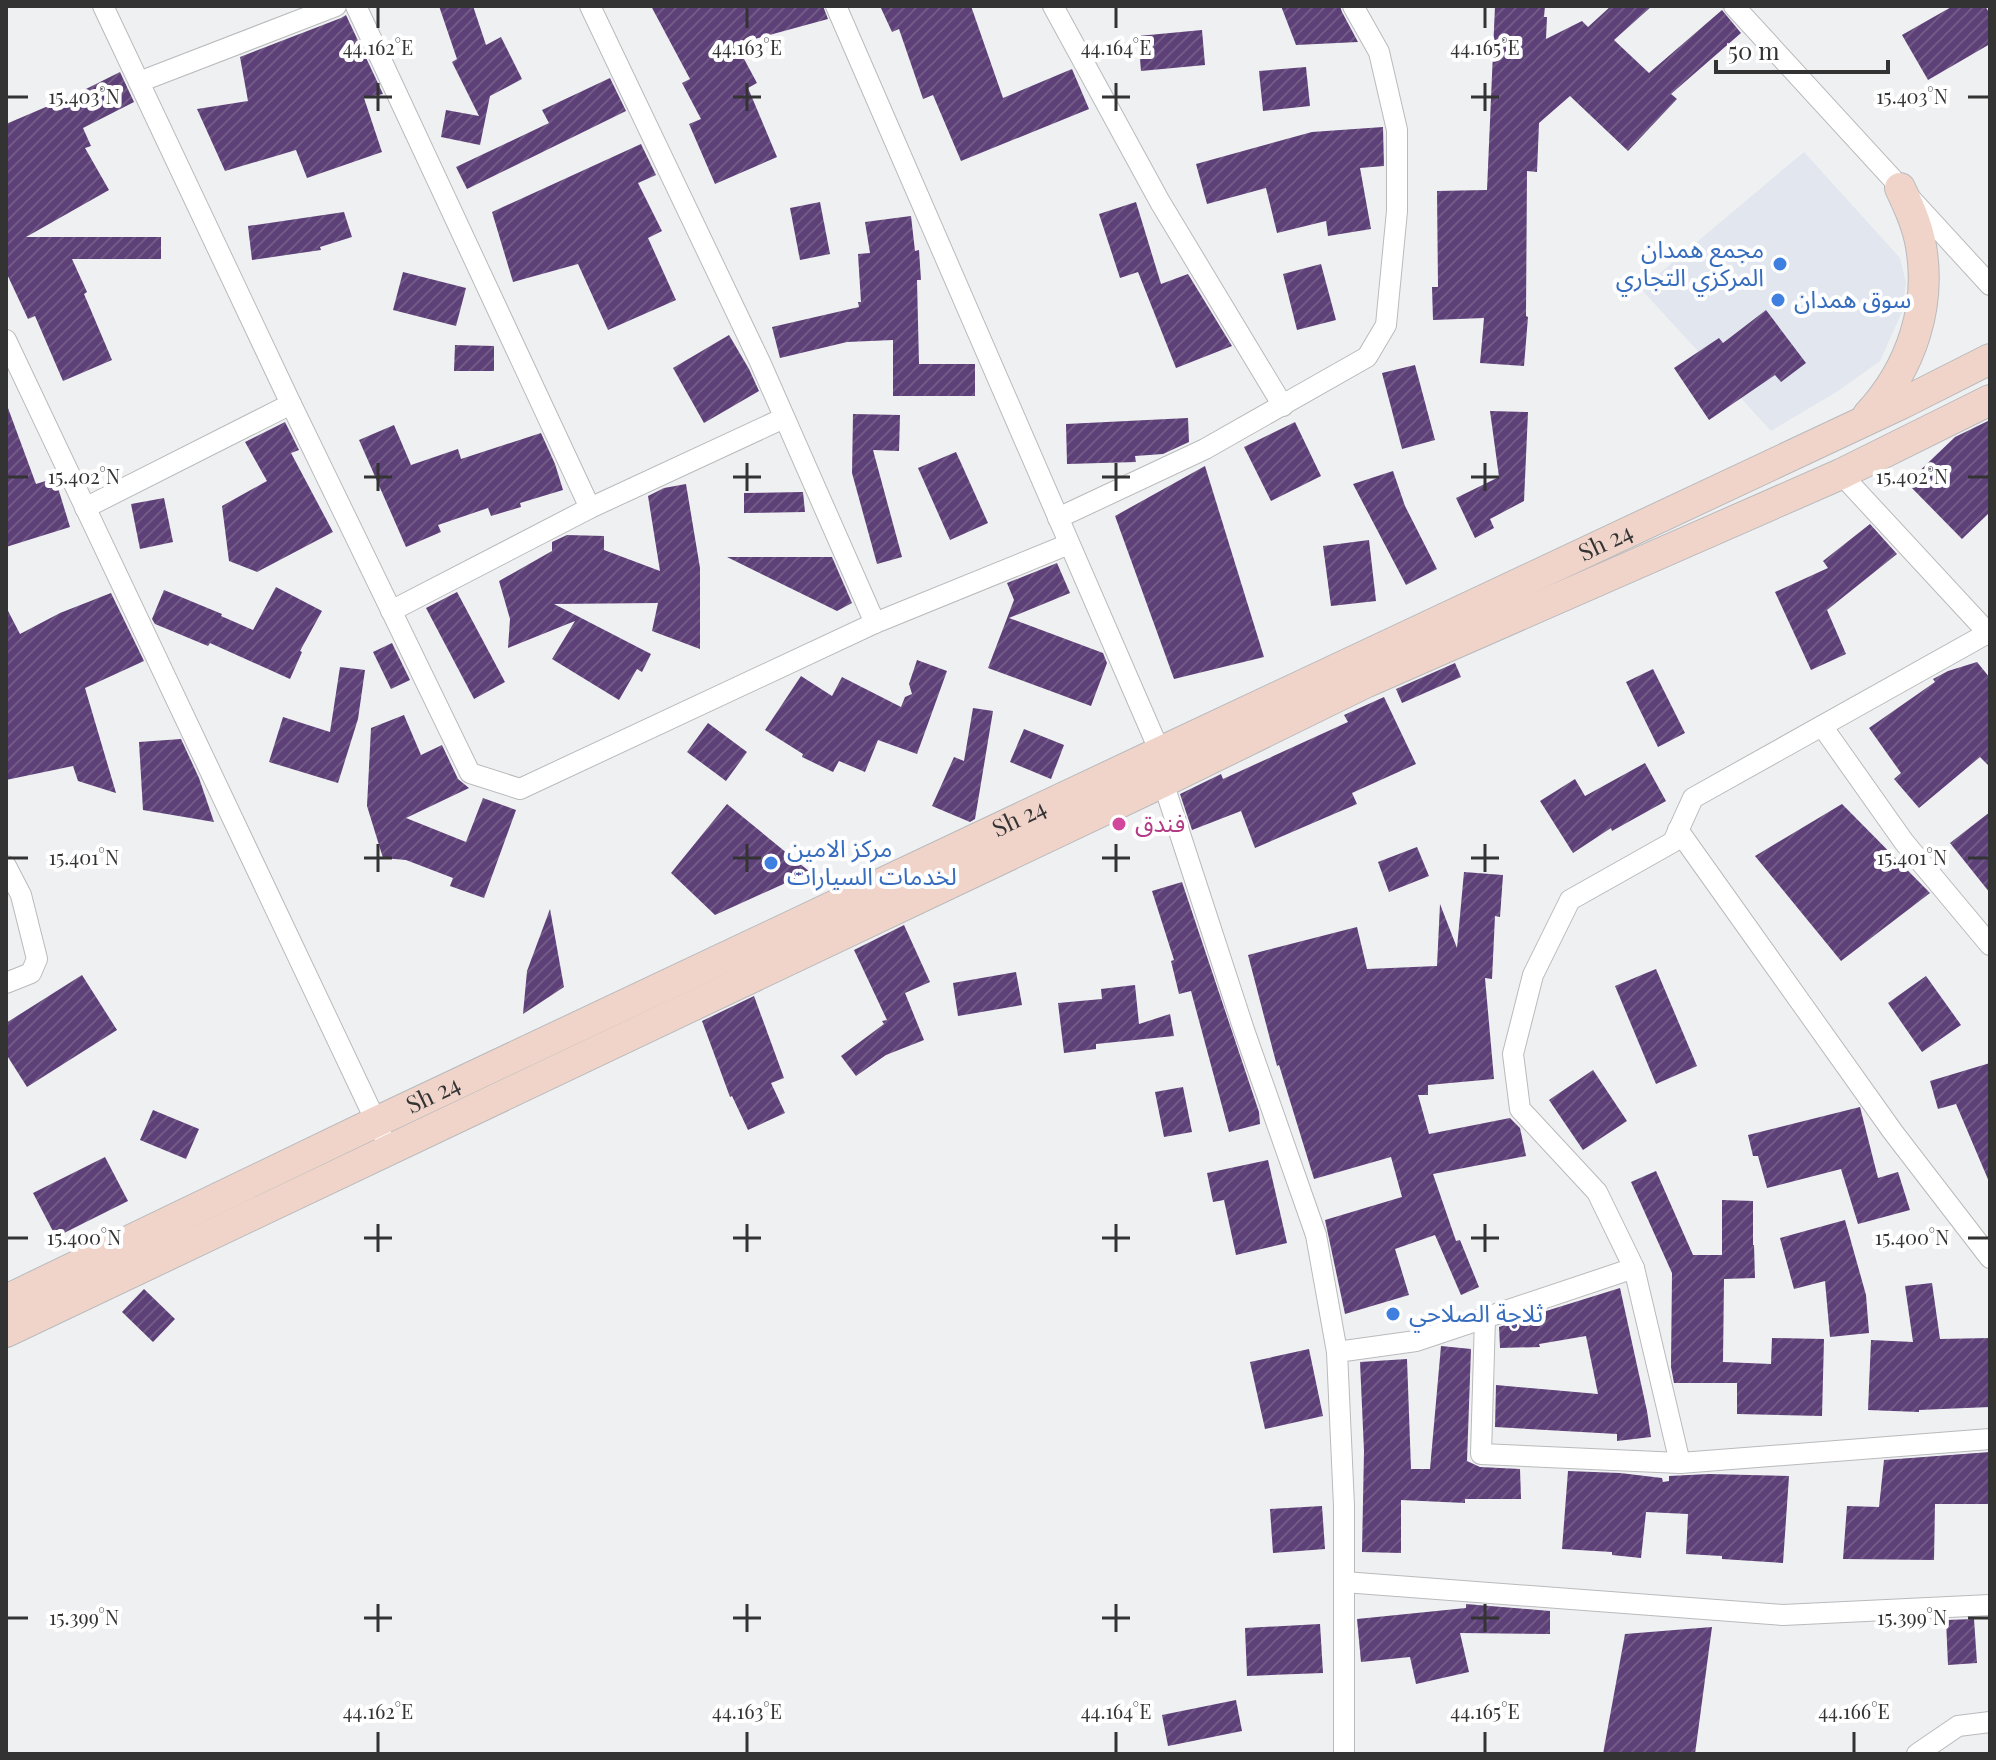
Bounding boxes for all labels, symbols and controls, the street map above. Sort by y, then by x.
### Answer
scale bar [1716,24,1888,74]
text: 44.162°E [343,33,413,60]
text: 44.163°E [712,33,782,60]
text: 44.164°E [1081,33,1151,60]
text: 44.165°E [1450,33,1520,60]
text: 50 m [1728,34,1780,66]
text: 15.403°N [48,82,120,109]
text: 15.403°N [1876,82,1948,109]
place label: مجمع همدان المركزي التجاري [1616,232,1764,297]
marker: مجمع همدان المركزي التجاري [1771,255,1789,273]
place label: سوق همدان [1794,282,1911,314]
marker: سوق همدان [1769,291,1787,309]
text: 15.402°N [48,462,120,489]
text: 15.402°N [1876,462,1948,489]
street label: Sh 24 [1573,514,1637,567]
street label: Sh 24 [986,790,1051,843]
place label: فندق [1135,806,1185,838]
marker: فندق [1110,815,1128,833]
place label: مركز الامين لخدمات السيارات [787,831,957,891]
text: 15.401°N [49,843,119,870]
text: 15.401°N [1877,843,1947,870]
marker: مركز الامين لخدمات السيارات [762,854,780,872]
street label: Sh 24 [400,1067,465,1120]
text: 15.400°N [47,1223,121,1250]
text: 15.400°N [1875,1223,1949,1250]
place label: ثلاجة الصلاحي [1409,1296,1543,1333]
marker: ثلاجة الصلاحي [1384,1305,1402,1323]
text: 15.399°N [49,1603,119,1630]
text: 15.399°N [1877,1603,1947,1630]
text: 44.162°E [343,1697,413,1724]
text: 44.163°E [712,1697,782,1724]
text: 44.164°E [1081,1697,1151,1724]
text: 44.165°E [1450,1697,1520,1724]
text: 44.166°E [1818,1697,1890,1724]

